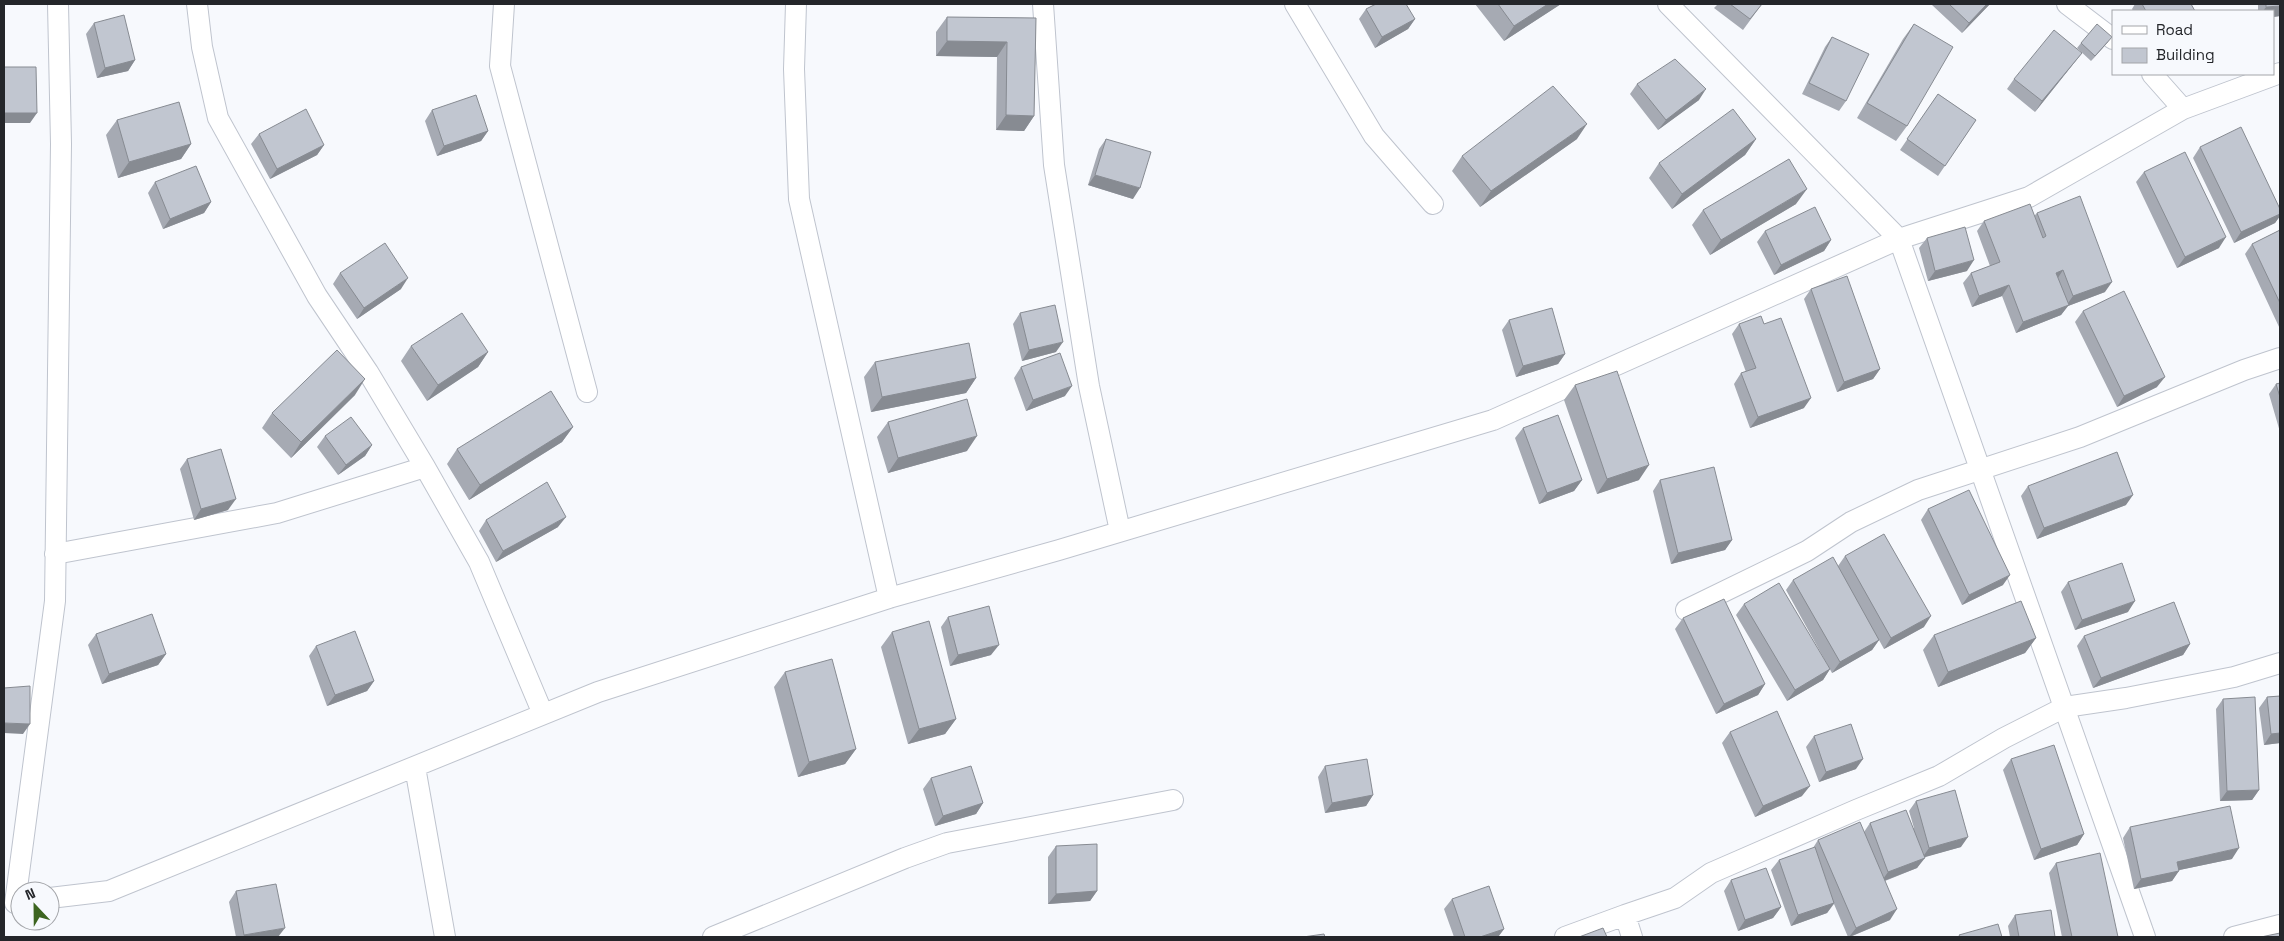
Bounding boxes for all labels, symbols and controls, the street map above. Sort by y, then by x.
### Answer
legend [2112,10,2274,75]
text: Road [2156,20,2193,39]
text: Building [2156,45,2215,64]
north arrow [10,881,60,931]
text: N [22,884,38,904]

